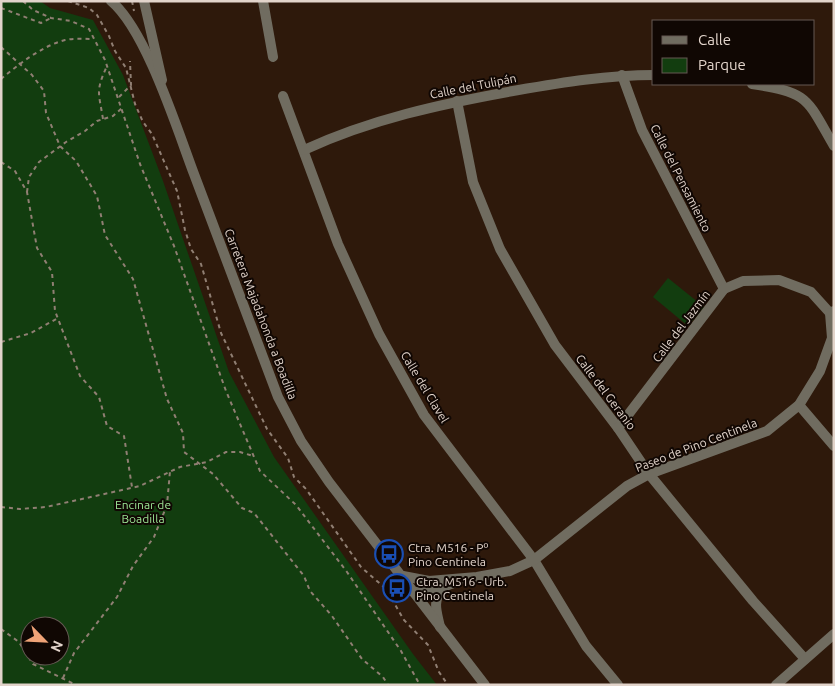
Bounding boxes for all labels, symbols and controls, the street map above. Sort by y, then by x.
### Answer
legend [652,20,815,85]
text: Calle [698,31,731,48]
text: Parque [698,56,746,73]
street label: Calle del Tulipán [429,71,517,101]
street label: Calle del Pensamiento [648,122,714,234]
street label: Carretera Majadahonda a Boadilla [222,227,300,401]
street label: Calle del Jazmín [650,288,712,364]
street label: Calle del Clavel [399,349,451,425]
street label: Calle del Geranio [573,352,639,432]
street label: Paseo de Pino Centinela [633,416,759,474]
park label: Encinar de Boadilla [115,498,171,525]
bus stop icon: Ctra. M516 - Pº Pino Centinela [374,539,404,569]
place label: Ctra. M516 - Pº Pino Centinela [408,541,489,568]
bus stop icon: Ctra. M516 - Urb. Pino Centinela [382,573,412,603]
place label: Ctra. M516 - Urb. Pino Centinela [416,575,507,602]
north arrow [20,616,70,666]
text: N [47,638,66,654]

